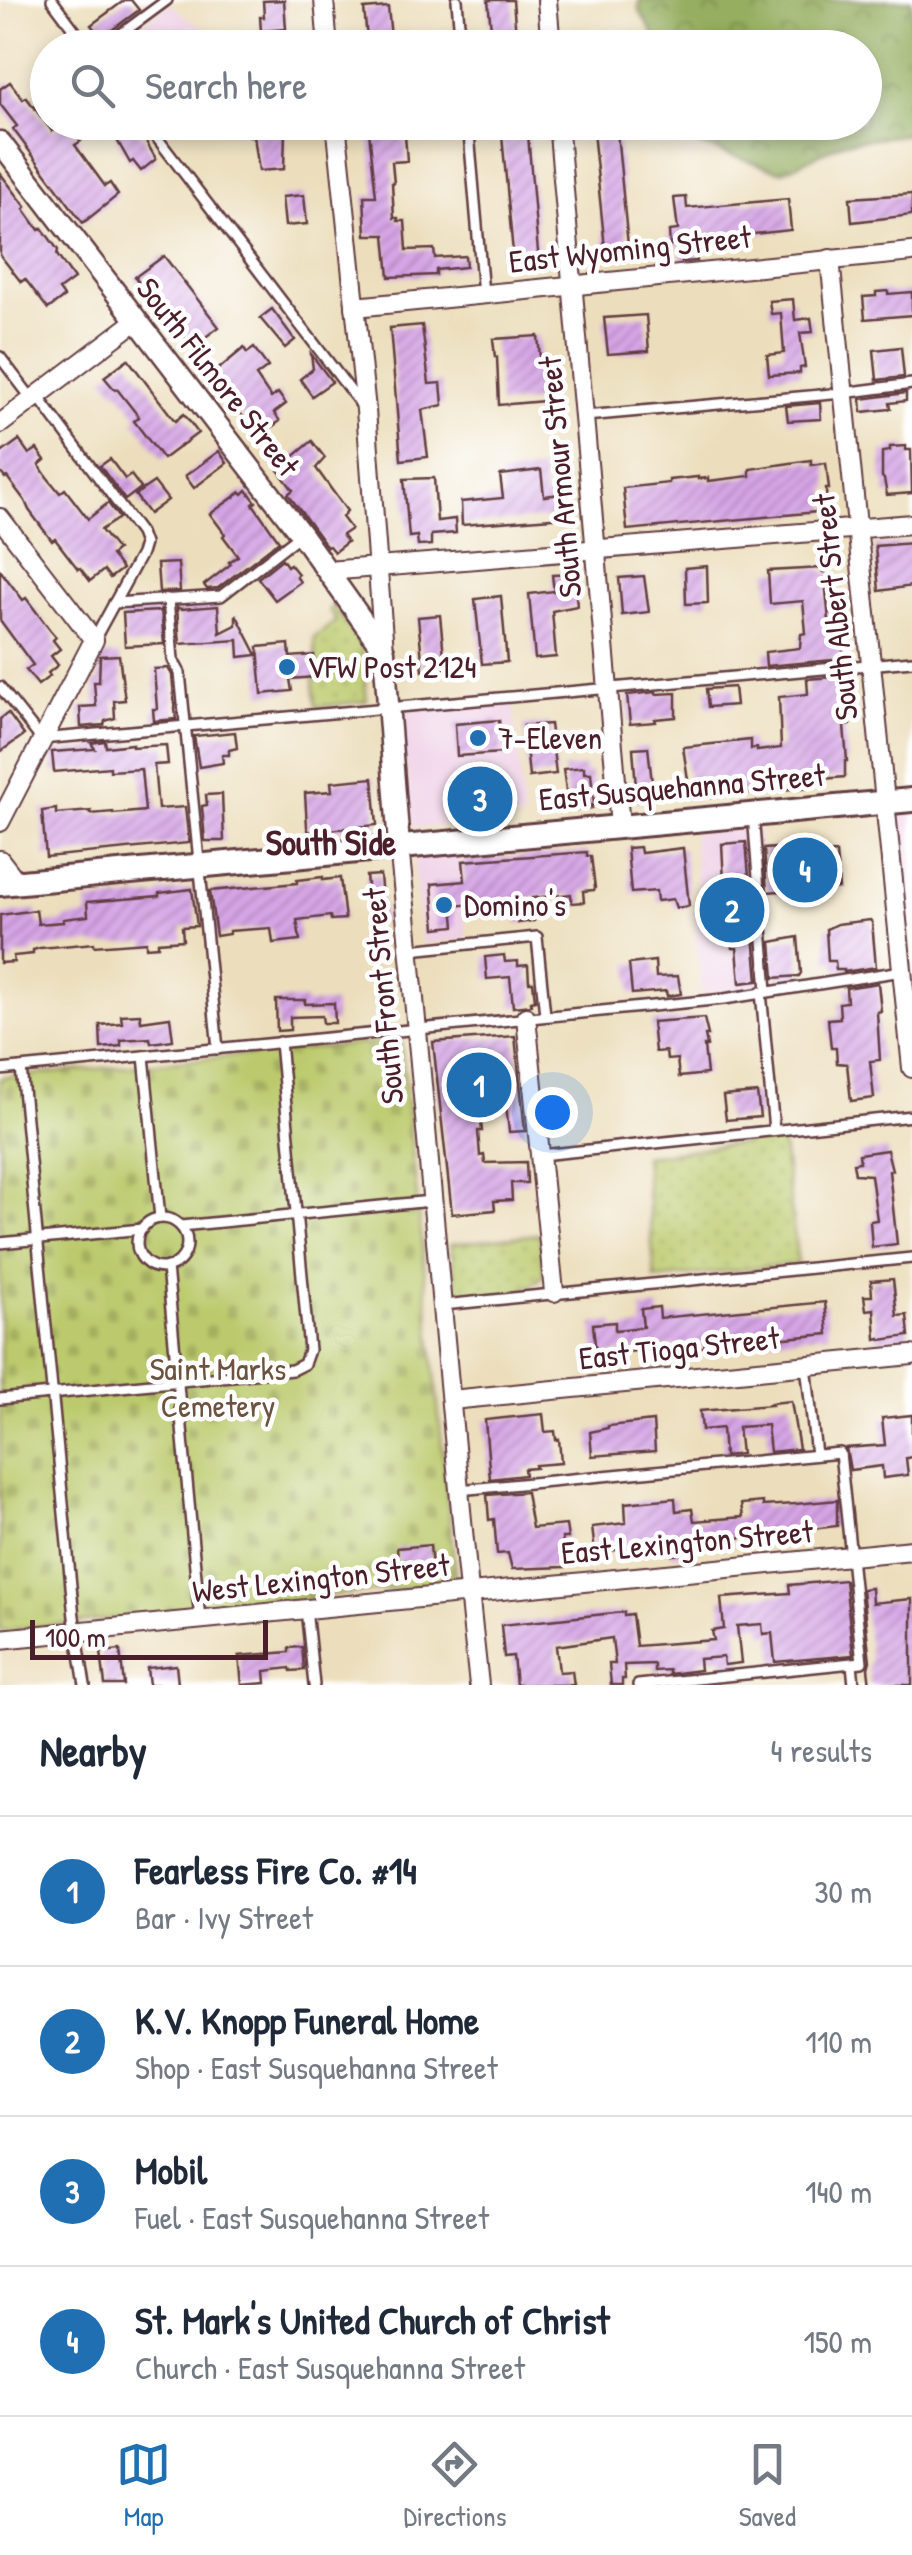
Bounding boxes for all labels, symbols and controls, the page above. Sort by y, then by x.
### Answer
search box [30,30,882,140]
icon: search [65,58,120,113]
text: Search here [145,59,307,111]
street label: East Wyoming Street [507,214,754,283]
street label: South Filmore Street [127,268,310,486]
street label: South Armour Street [527,354,591,599]
street label: South Albert Street [801,491,868,722]
place label: VFW Post 2124 [307,645,477,688]
marker: VFW Post 2124 [276,656,298,678]
place label: 7-Eleven [498,716,602,759]
marker: 7-Eleven [467,727,489,749]
street label: East Susquehanna Street [537,752,828,820]
pin: 3 [448,762,512,836]
district label: South Side [266,819,396,866]
pin: 4 [772,832,838,908]
pin: 2 [700,872,764,948]
place label: Domino's [464,883,566,926]
street label: South Front Street [352,885,413,1106]
marker: Domino's [433,894,455,916]
pin: 1 [446,1048,512,1122]
your location [527,1087,578,1138]
street label: East Tioga Street [577,1316,782,1379]
park label: Saint Marks Cemetery [150,1347,286,1427]
street label: East Lexington Street [559,1509,816,1574]
street label: West Lexington Street [190,1543,453,1612]
scale bar [30,1615,268,1660]
text: 100 m [45,1618,106,1656]
text: Nearby [40,1722,147,1779]
text: 4 results [771,1729,872,1772]
text: Fearless Fire Co. #14 [135,1844,417,1896]
text: 1 [67,1870,78,1913]
text: 30 m [814,1870,872,1913]
text: Bar · Ivy Street [135,1896,313,1939]
text: K.V. Knopp Funeral Home [135,1994,479,2046]
text: 2 [65,2020,80,2063]
text: 110 m [805,2020,872,2063]
text: Shop · East Susquehanna Street [135,2046,498,2089]
text: Mobil [135,2144,207,2196]
text: 3 [65,2170,80,2213]
text: 140 m [805,2170,872,2213]
text: Fuel · East Susquehanna Street [135,2196,489,2239]
text: St. Mark's United Church of Christ [135,2294,610,2346]
text: 4 [66,2320,79,2363]
text: 150 m [803,2320,872,2363]
text: Church · East Susquehanna Street [135,2346,525,2389]
tab: Map [116,2437,171,2535]
tab: Directions [403,2437,506,2535]
tab: Saved [739,2437,796,2535]

